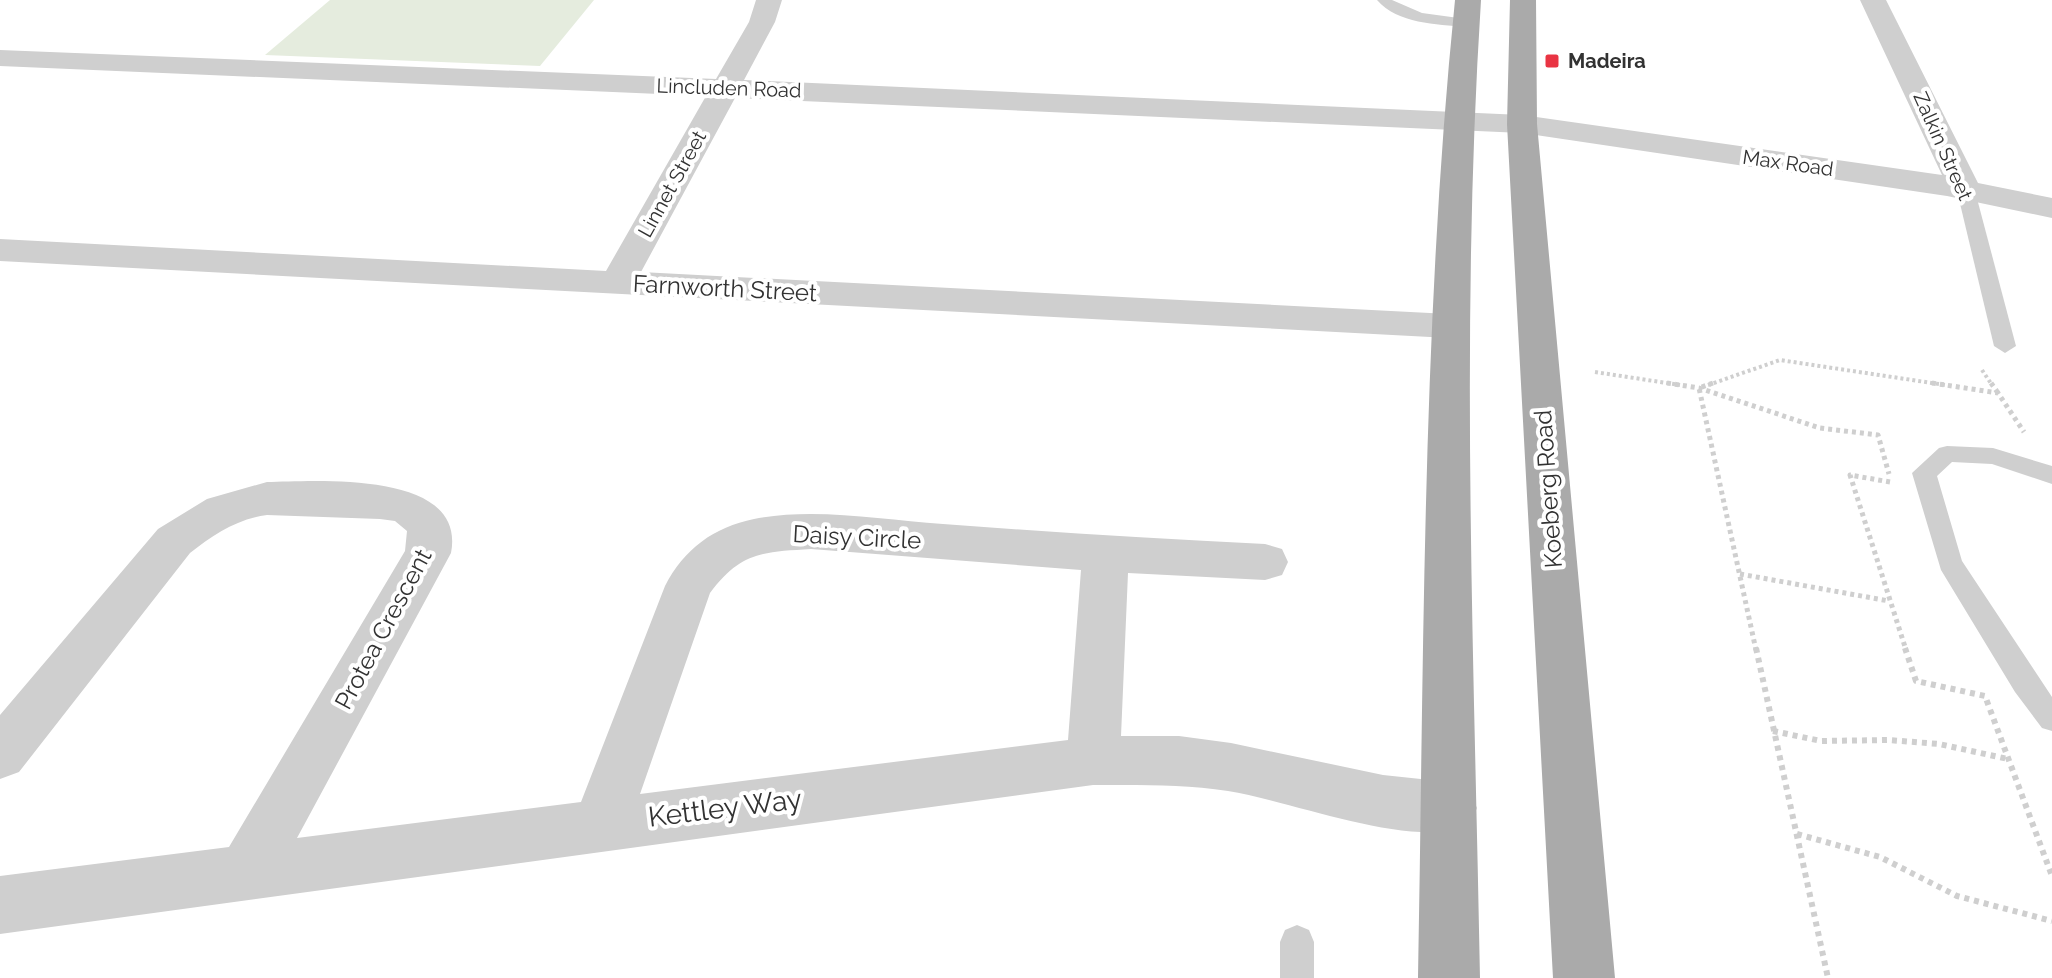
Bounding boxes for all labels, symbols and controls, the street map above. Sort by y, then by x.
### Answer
place label: Madeira [1568,49,1646,73]
marker: Madeira [1543,52,1561,70]
street label: Lincluden Road [656,73,802,103]
street label: Zalkin Street [1908,88,1978,204]
street label: Linnet Street [633,126,711,242]
street label: Max Road [1741,145,1835,181]
street label: Farnworth Street [632,269,818,307]
street label: Koeberg Road [1528,409,1568,569]
street label: Daisy Circle [792,519,922,555]
street label: Protea Crescent [329,544,437,714]
street label: Kettley Way [646,782,804,834]

